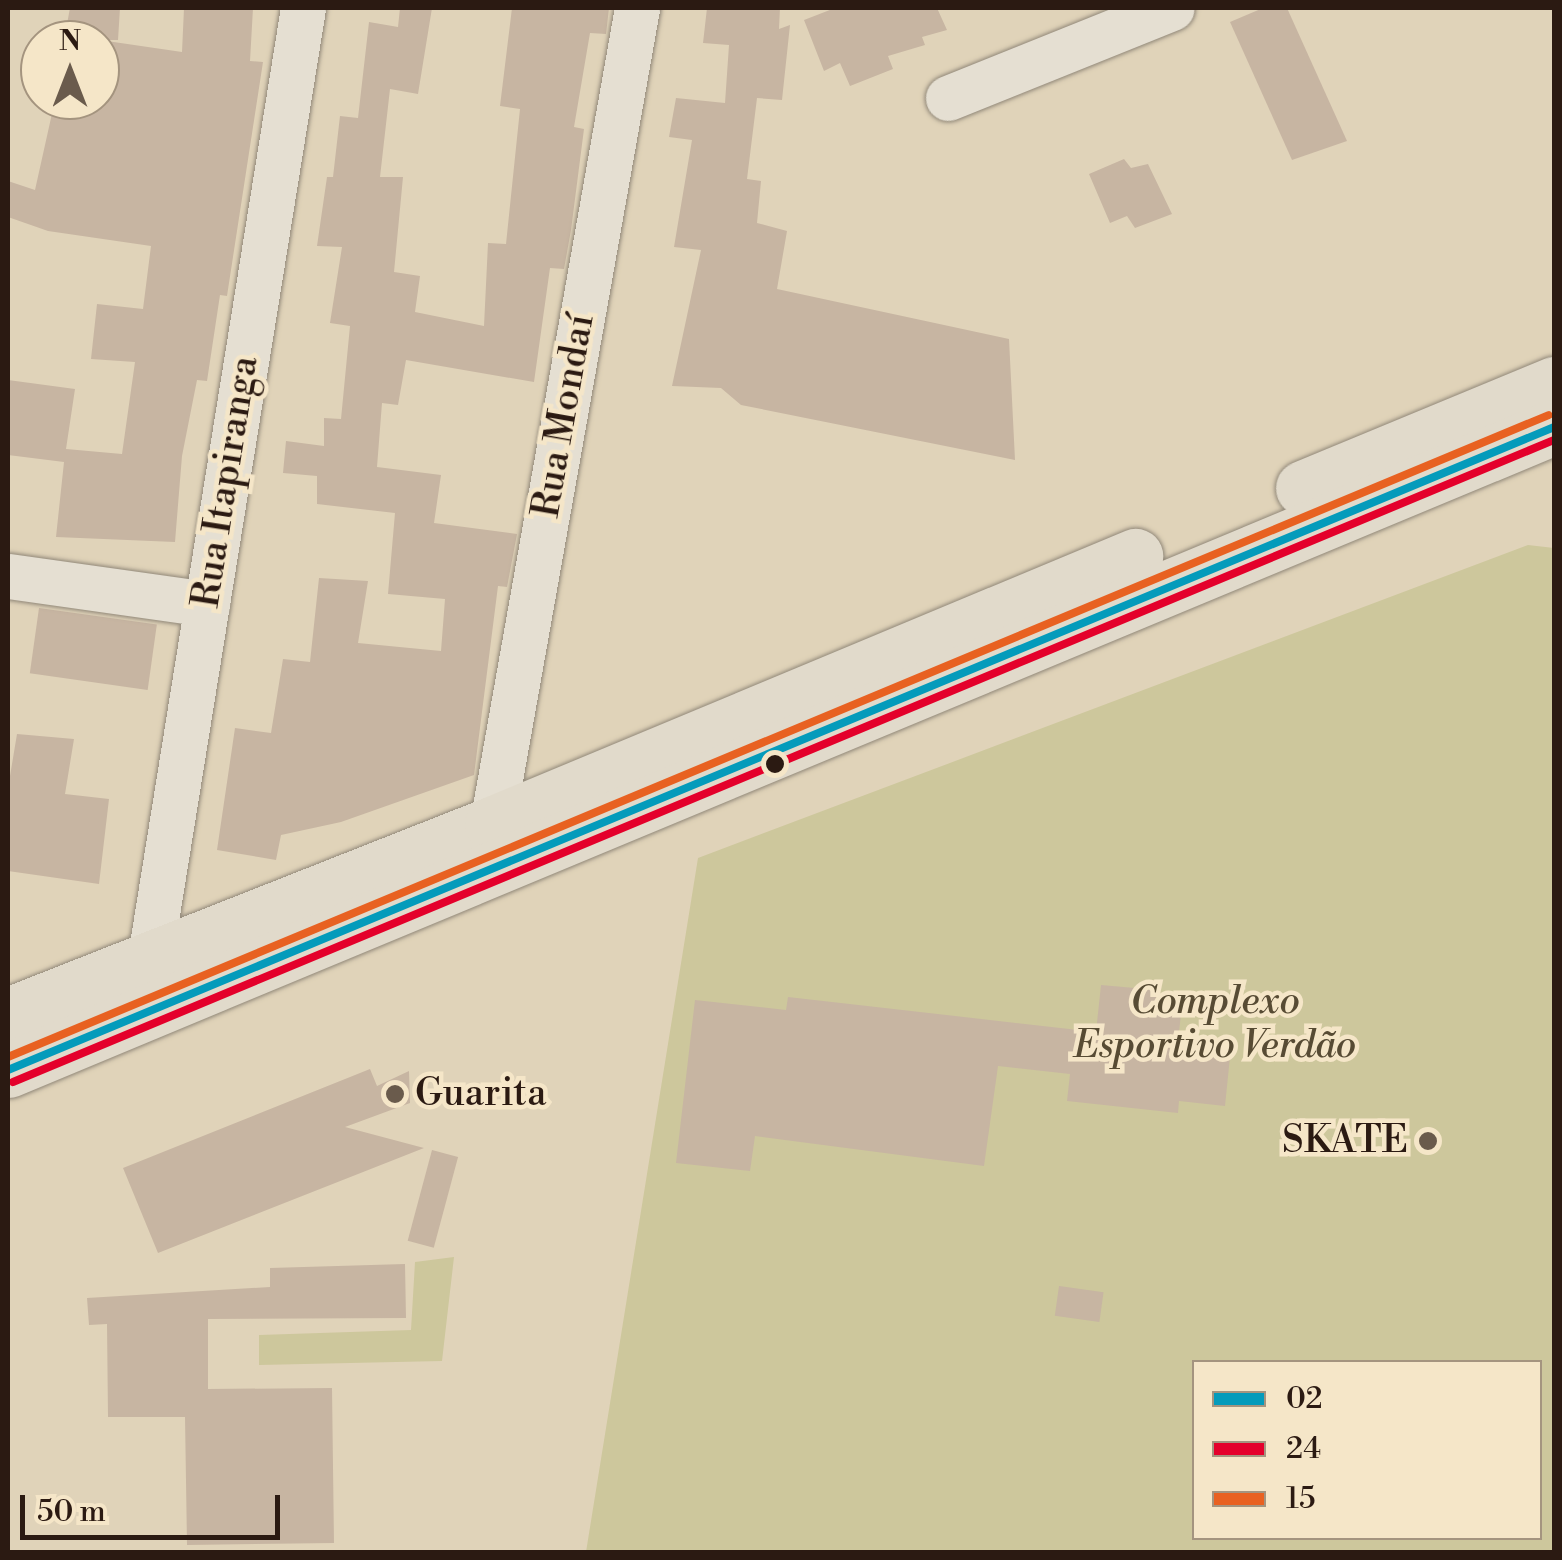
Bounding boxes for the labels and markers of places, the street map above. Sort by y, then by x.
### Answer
unlabelled marker [765,754,785,774]
place label: Guarita [415,1071,546,1117]
marker: Guarita [384,1083,406,1105]
place label: SKATE [1282,1118,1408,1164]
marker: SKATE [1417,1130,1439,1152]

